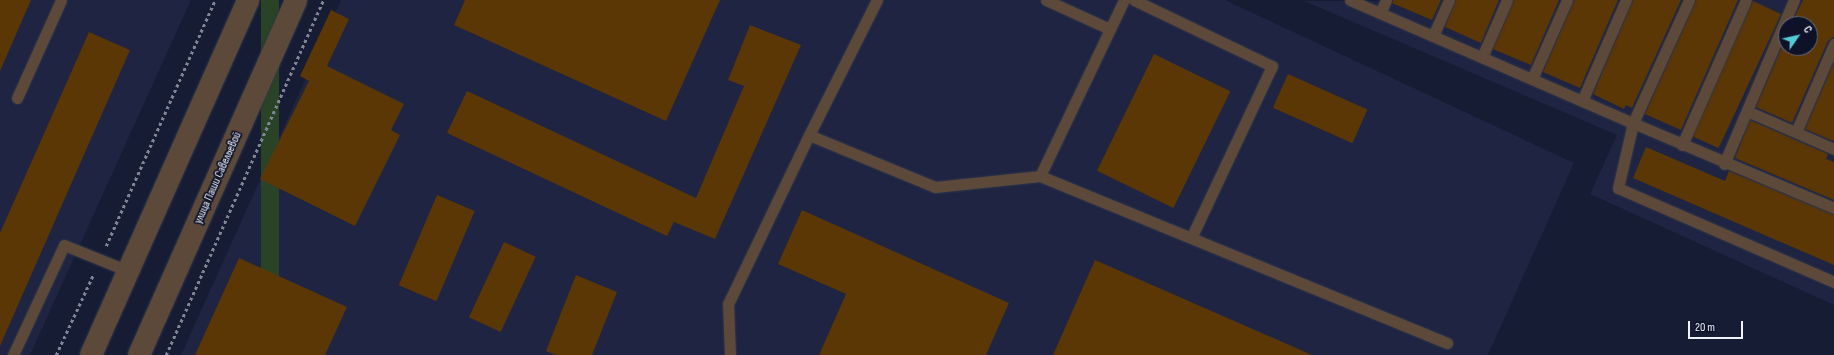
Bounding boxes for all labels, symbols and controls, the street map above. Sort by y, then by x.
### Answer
north arrow [1778,16,1818,56]
text: С [1801,24,1815,36]
street label: улица Паши Савельевой [191,130,245,226]
scale bar [1690,313,1745,339]
text: 20 m [1695,320,1715,335]

